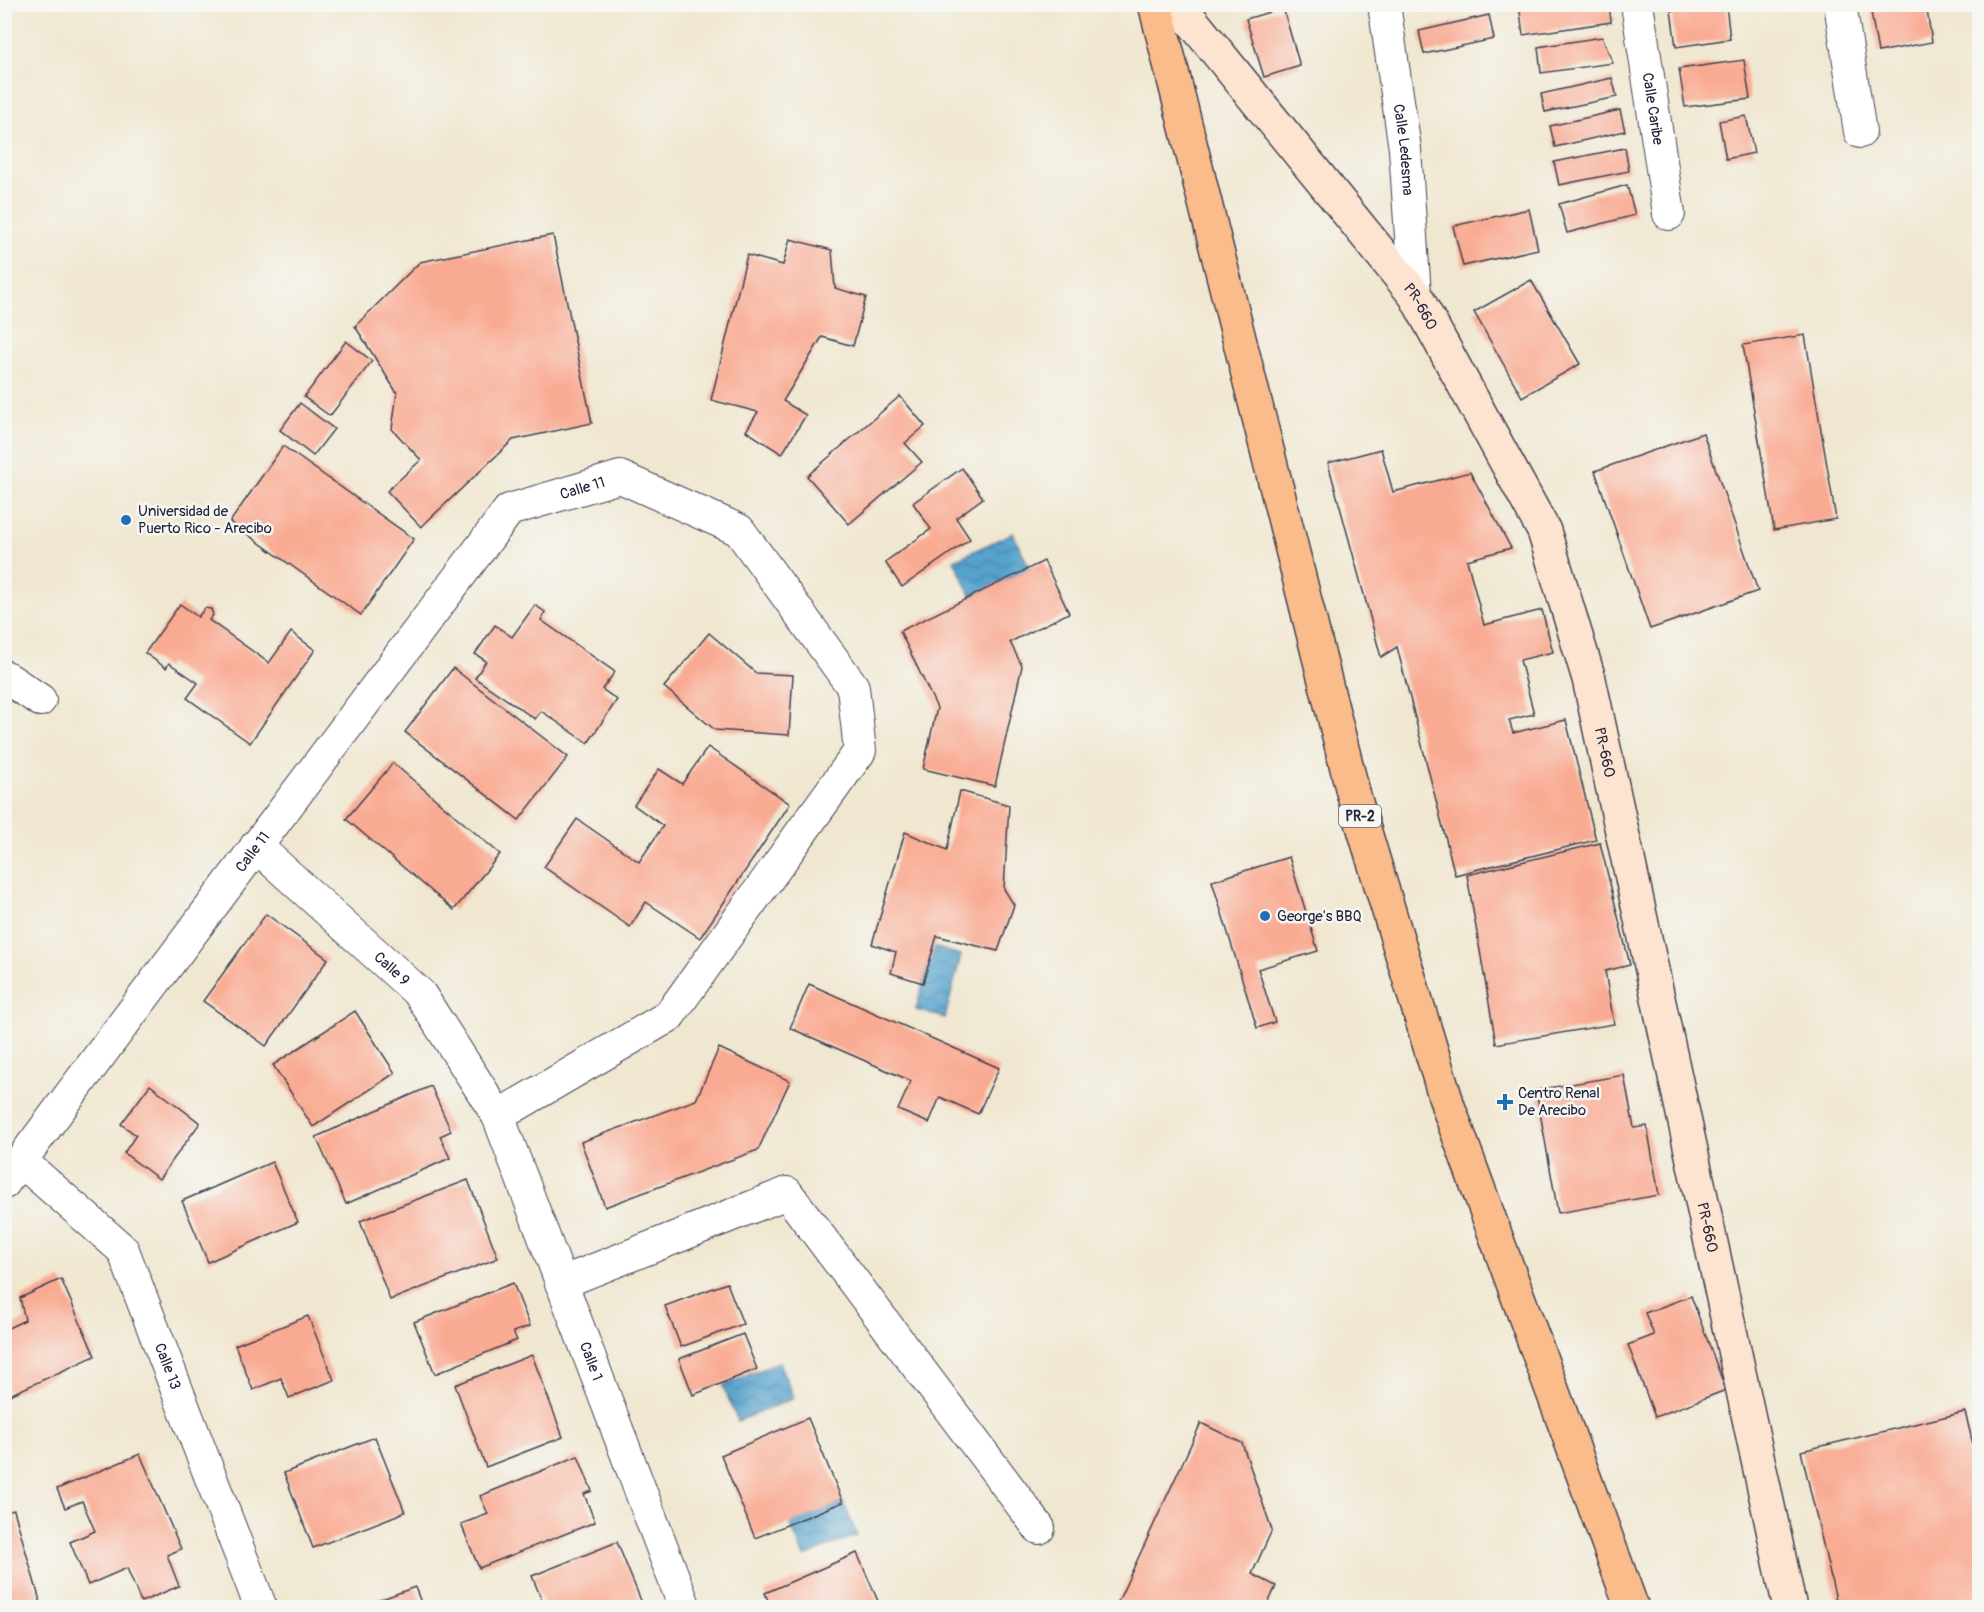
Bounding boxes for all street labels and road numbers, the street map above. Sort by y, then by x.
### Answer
street label: Calle Caribe [1638,71,1668,147]
street label: Calle Ledesma [1389,103,1418,196]
street label: PR-660 [1400,279,1442,333]
street label: Calle 11 [558,473,607,504]
street label: PR-660 [1590,725,1620,779]
road number: PR-2 [1339,805,1381,827]
street label: Calle 11 [231,828,274,876]
street label: Calle 9 [370,948,414,990]
street label: PR-660 [1693,1200,1722,1254]
street label: Calle 1 [575,1339,607,1383]
street label: Calle 13 [150,1340,185,1392]

